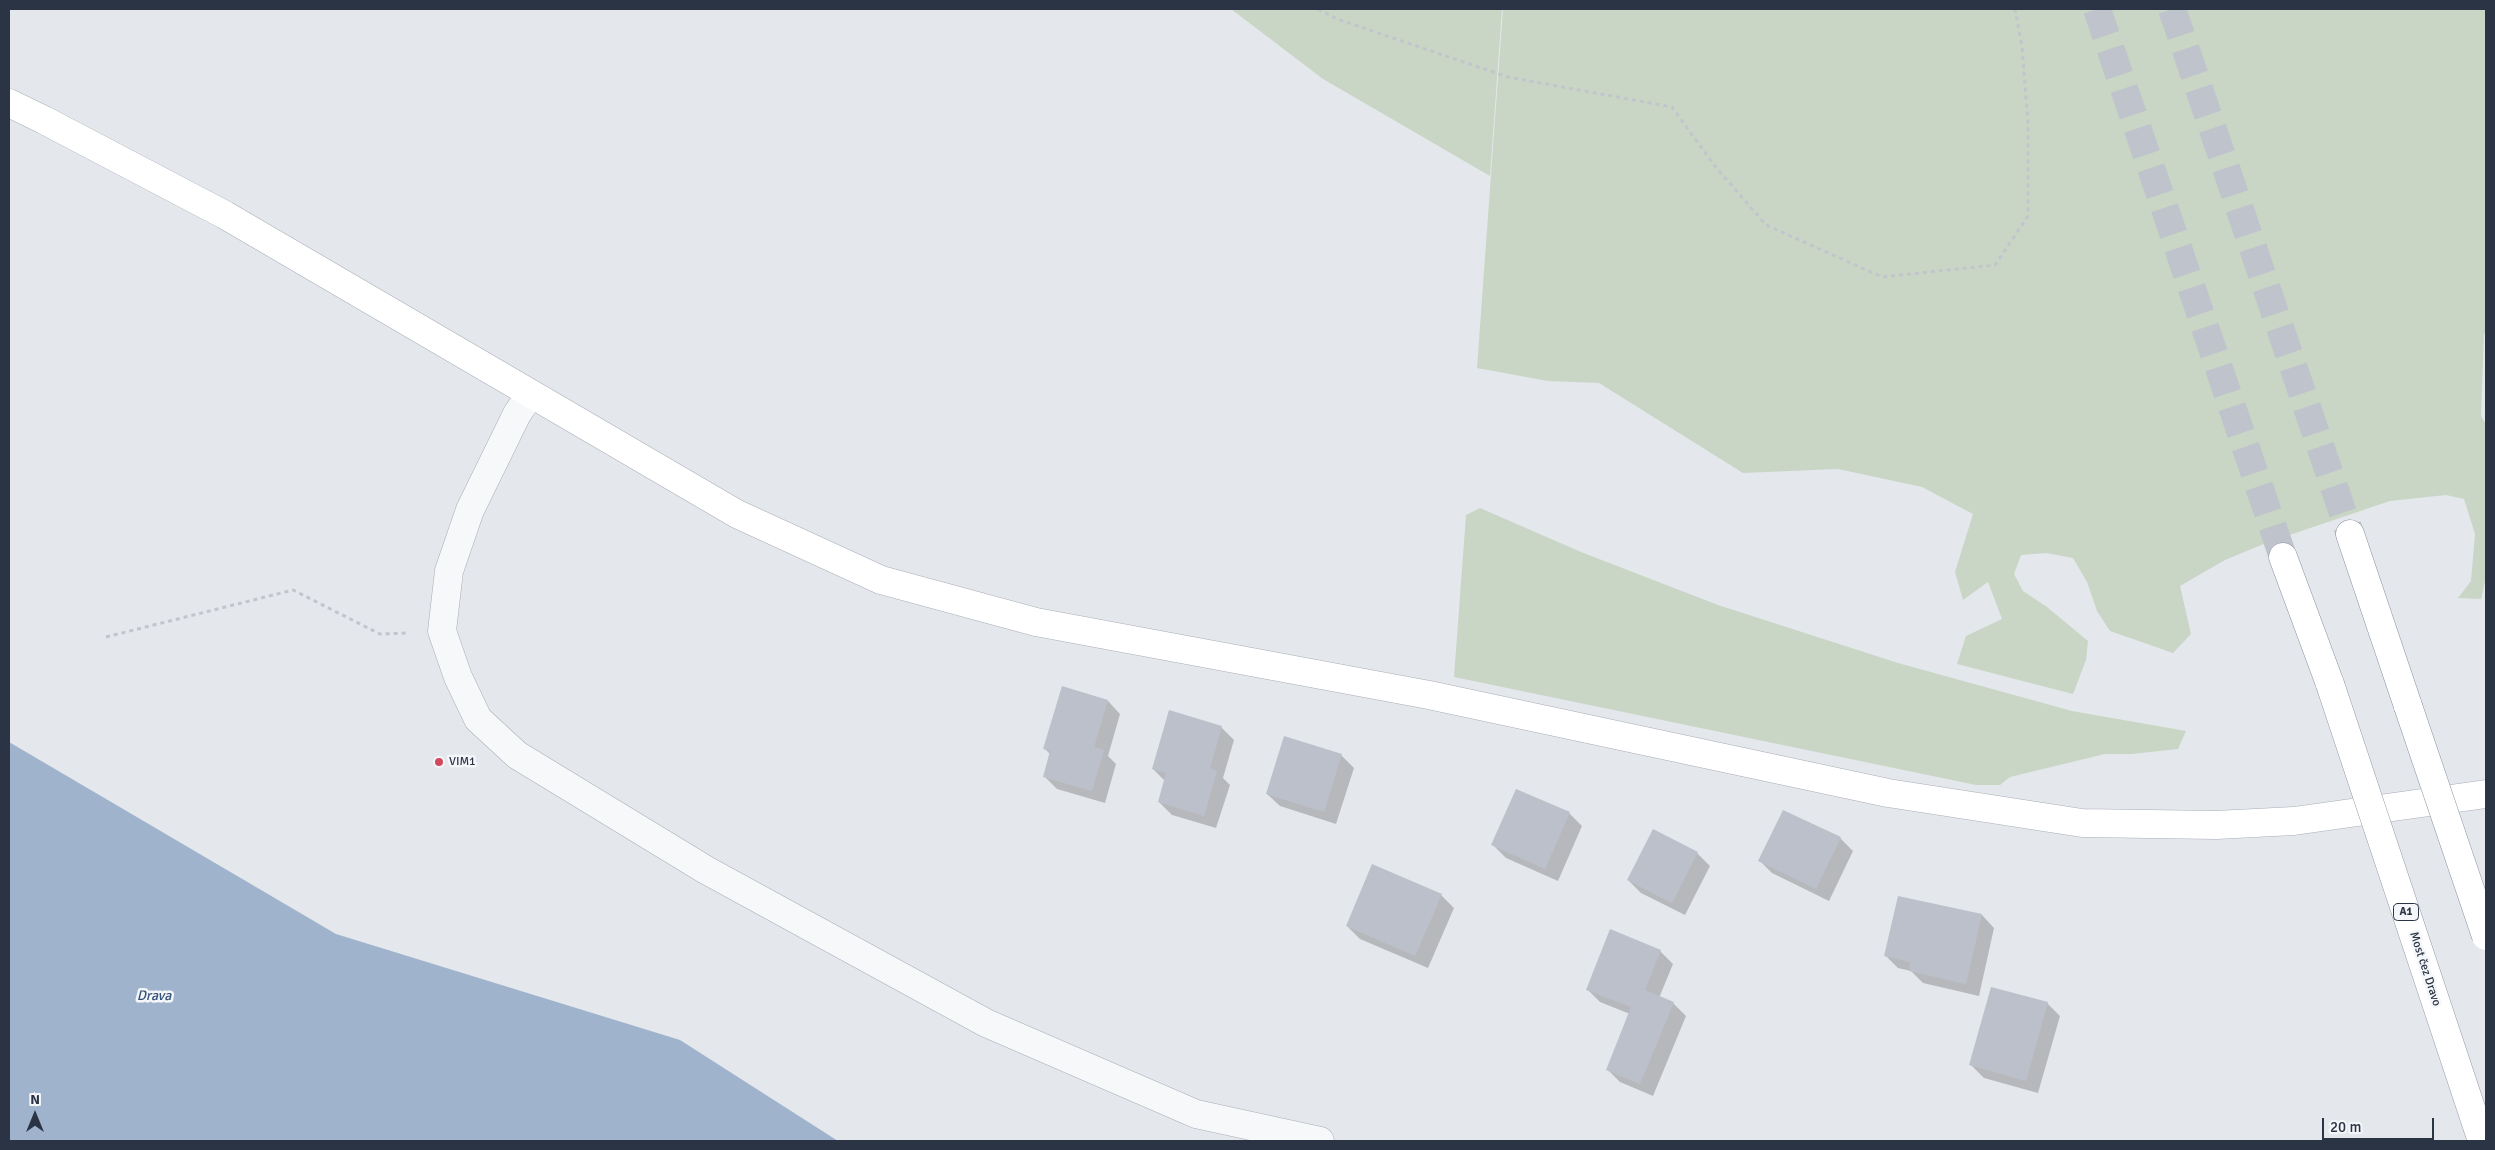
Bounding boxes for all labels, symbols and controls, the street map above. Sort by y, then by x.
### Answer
place label: VIM1 [449,755,476,769]
marker: VIM1 [433,756,445,768]
road number: A1 [2394,904,2418,920]
street label: Most čez Dravo [2406,930,2444,1008]
water label: Drava [137,988,171,1004]
north arrow [10,1090,60,1140]
text: N [30,1091,40,1108]
scale bar [2325,1108,2438,1140]
text: 20 m [2330,1118,2361,1136]

